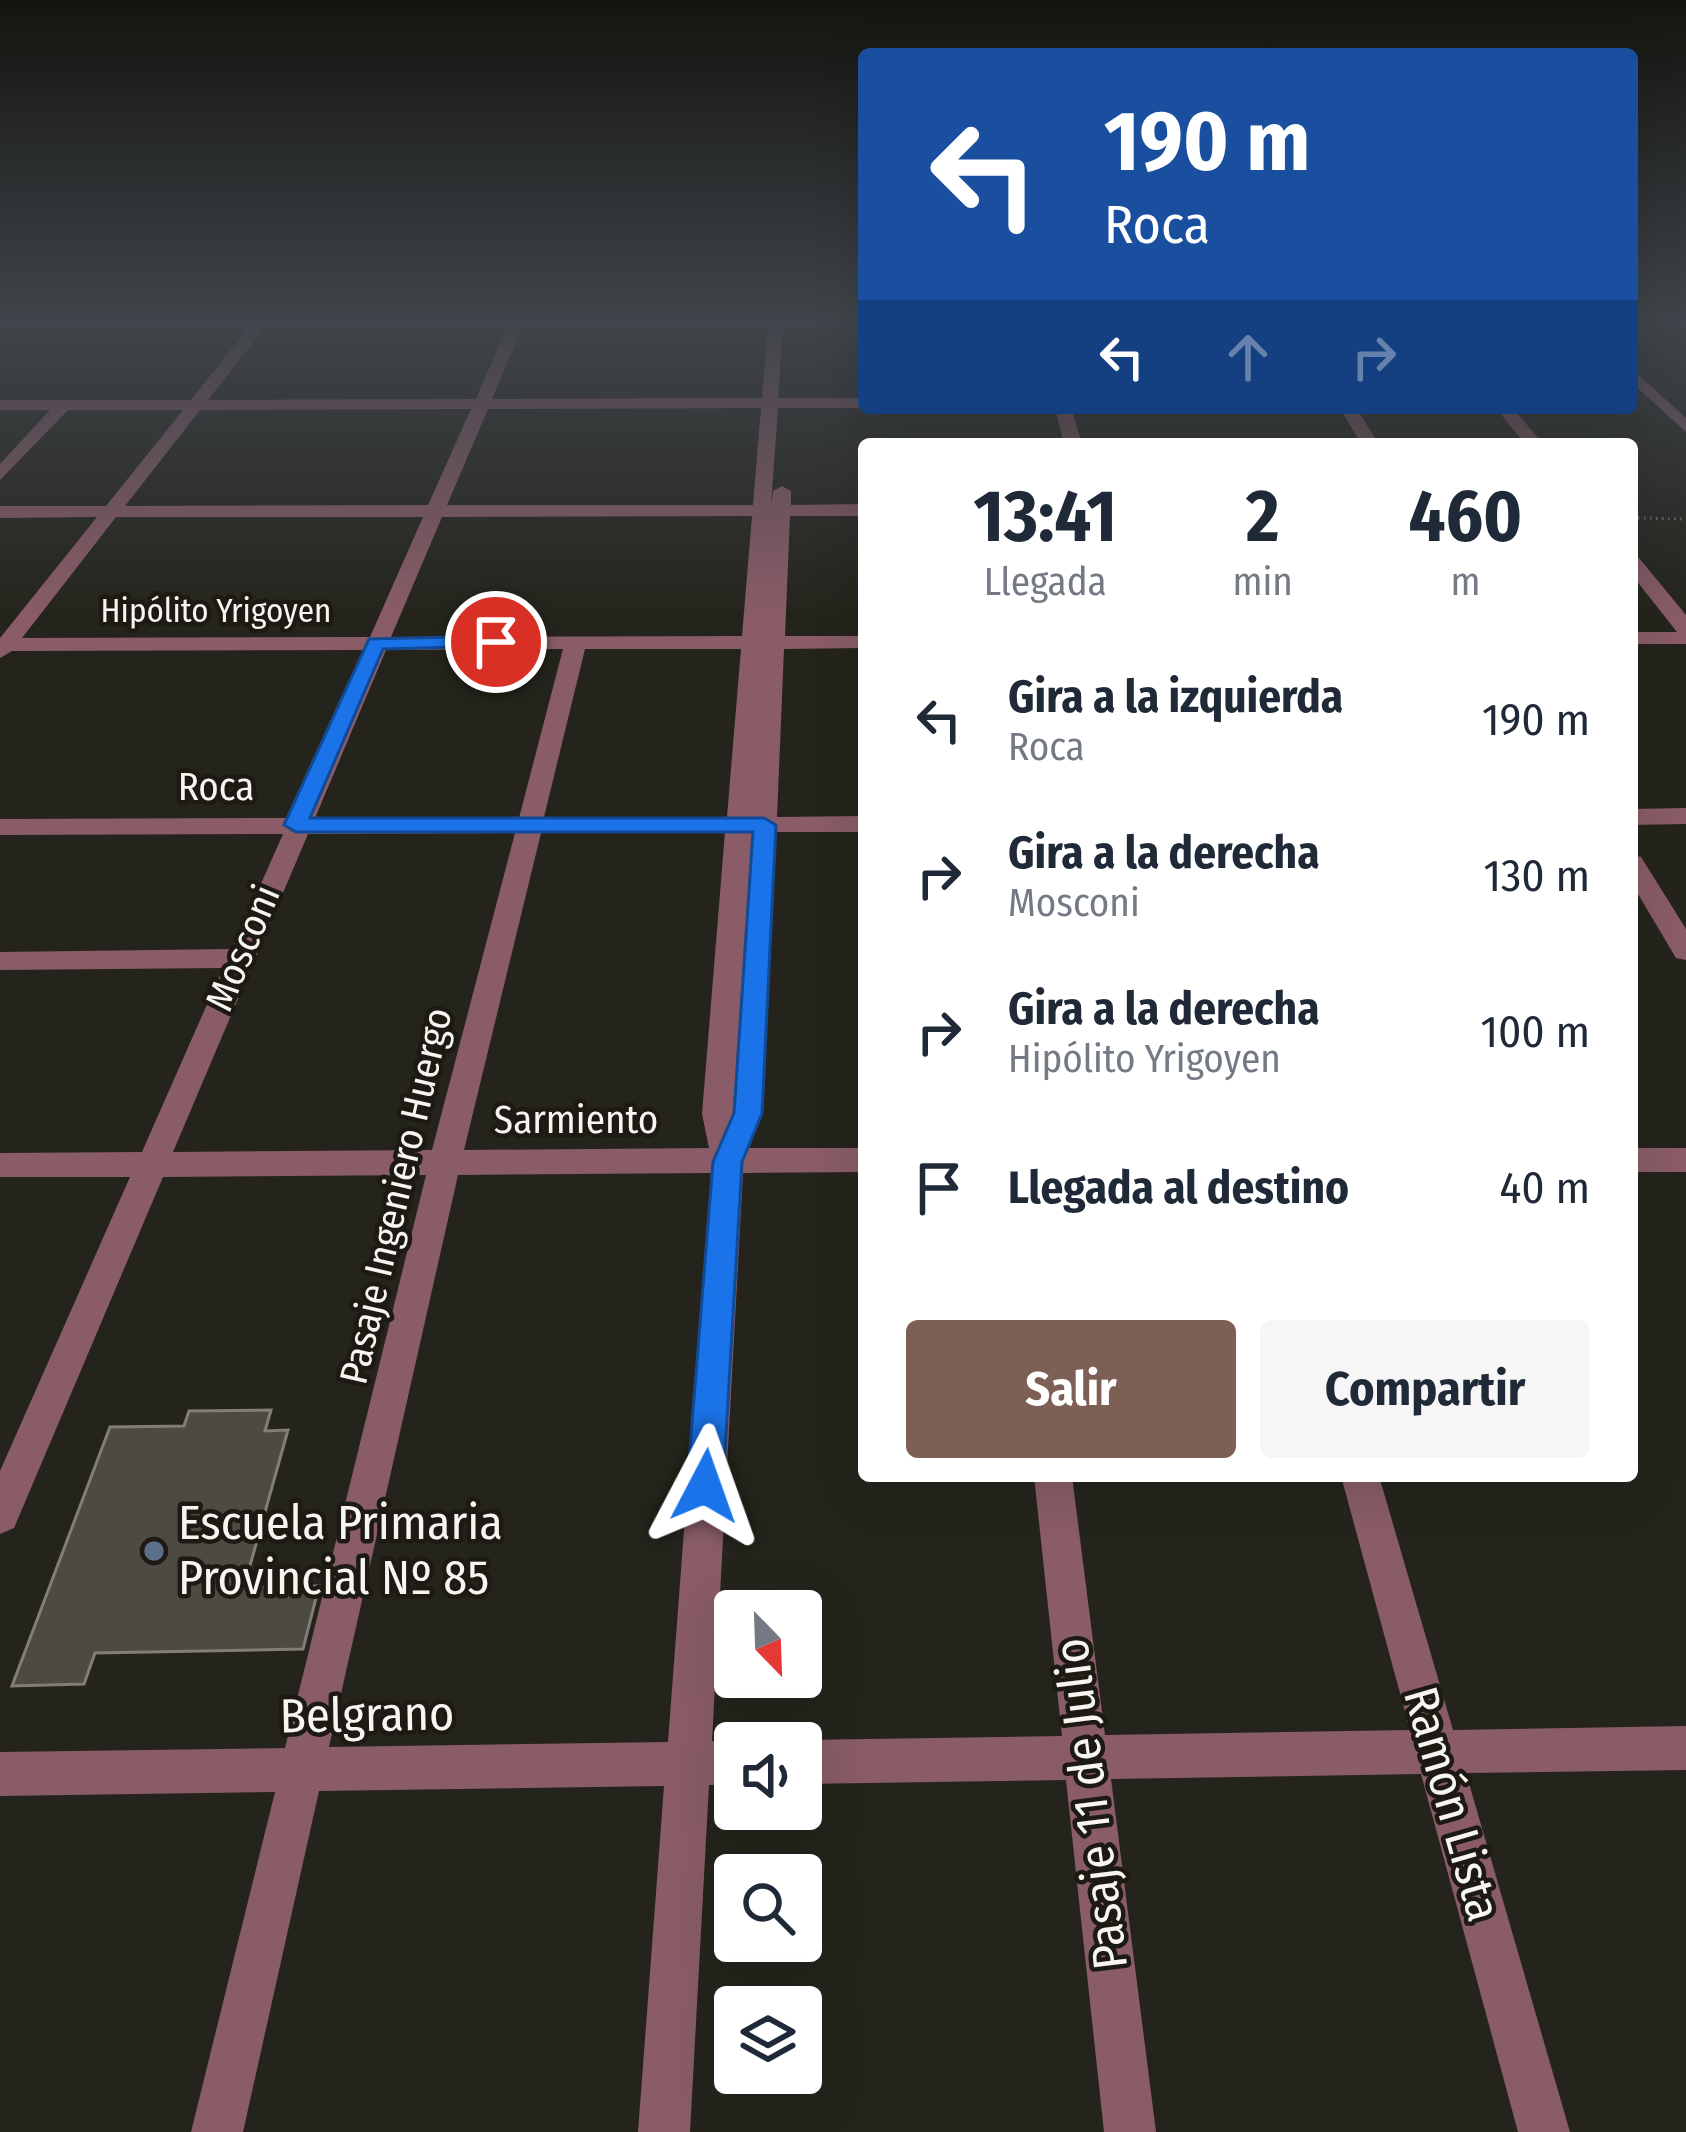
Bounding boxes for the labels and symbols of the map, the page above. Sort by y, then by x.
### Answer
street label: Hipólito Yrigoyen [101,591,331,631]
pin [445,591,547,693]
street label: Roca [178,764,254,810]
street label: Mosconi [196,878,290,1018]
street label: Pasaje Ingeniero Huergo [330,1003,462,1389]
street label: Sarmiento [494,1097,658,1143]
position arrow [642,1423,768,1549]
place label: Escuela Primaria Provincial Nº 85 [178,1494,503,1607]
marker: Escuela Primaria Provincial Nº 85 [141,1538,167,1564]
north arrow [714,1590,822,1698]
street label: Pasaje 11 de Julio [1042,1635,1140,1973]
street label: Ramón Lista [1391,1680,1513,1928]
street label: Belgrano [279,1684,455,1746]

